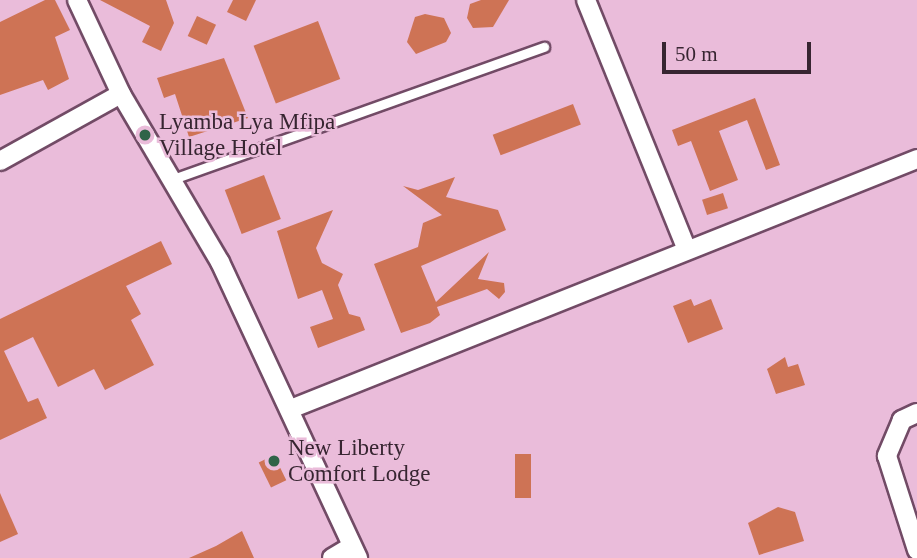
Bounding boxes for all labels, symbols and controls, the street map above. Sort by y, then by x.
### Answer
scale bar [665,28,814,72]
text: 50 m [675,42,718,66]
place label: Lyamba Lya Mfipa Village Hotel [159,108,335,162]
marker: Lyamba Lya Mfipa Village Hotel [137,127,153,143]
place label: New Liberty Comfort Lodge [288,434,430,488]
marker: New Liberty Comfort Lodge [266,453,282,469]

